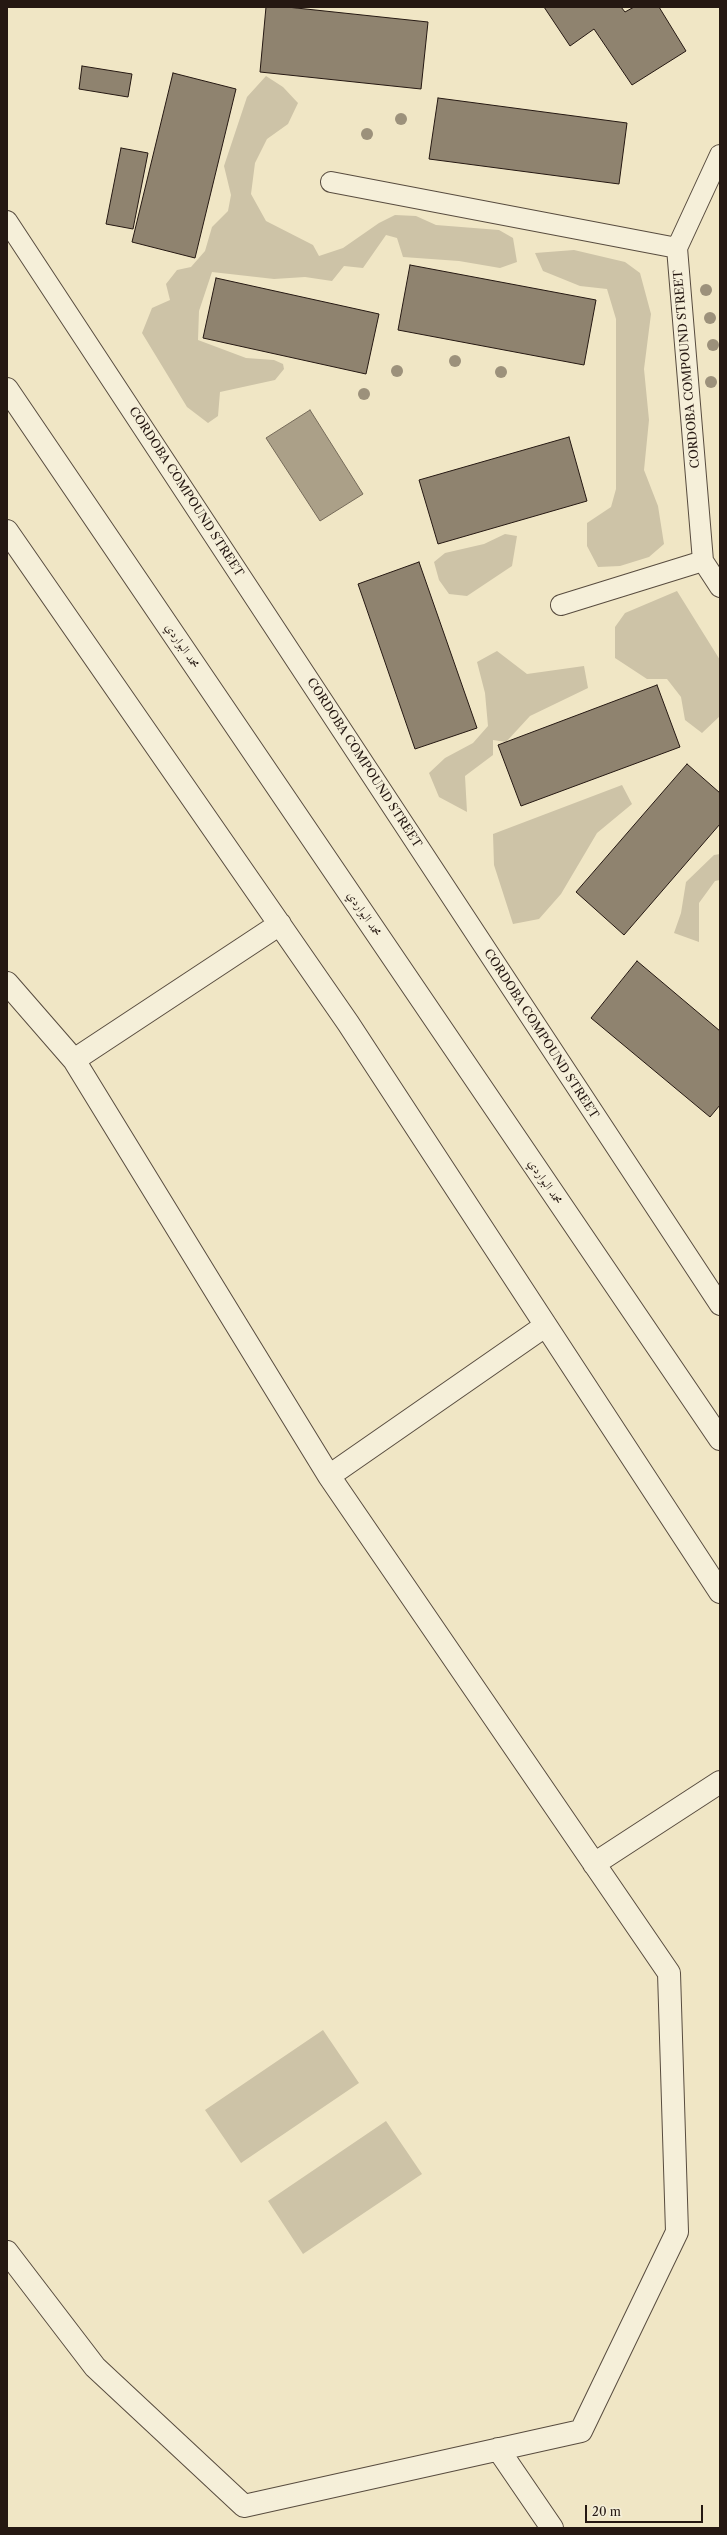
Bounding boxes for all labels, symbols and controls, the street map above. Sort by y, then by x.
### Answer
street label: CORDOBA COMPOUND STREET [671,269,703,469]
street label: CORDOBA COMPOUND STREET [126,405,246,579]
street label: محمد البواردي [162,621,202,671]
street label: CORDOBA COMPOUND STREET [304,676,424,850]
street label: محمد البواردي [344,889,384,939]
street label: CORDOBA COMPOUND STREET [481,947,601,1121]
street label: محمد البواردي [525,1157,565,1207]
scale bar [587,2497,705,2523]
text: 20 m [592,2504,621,2519]

